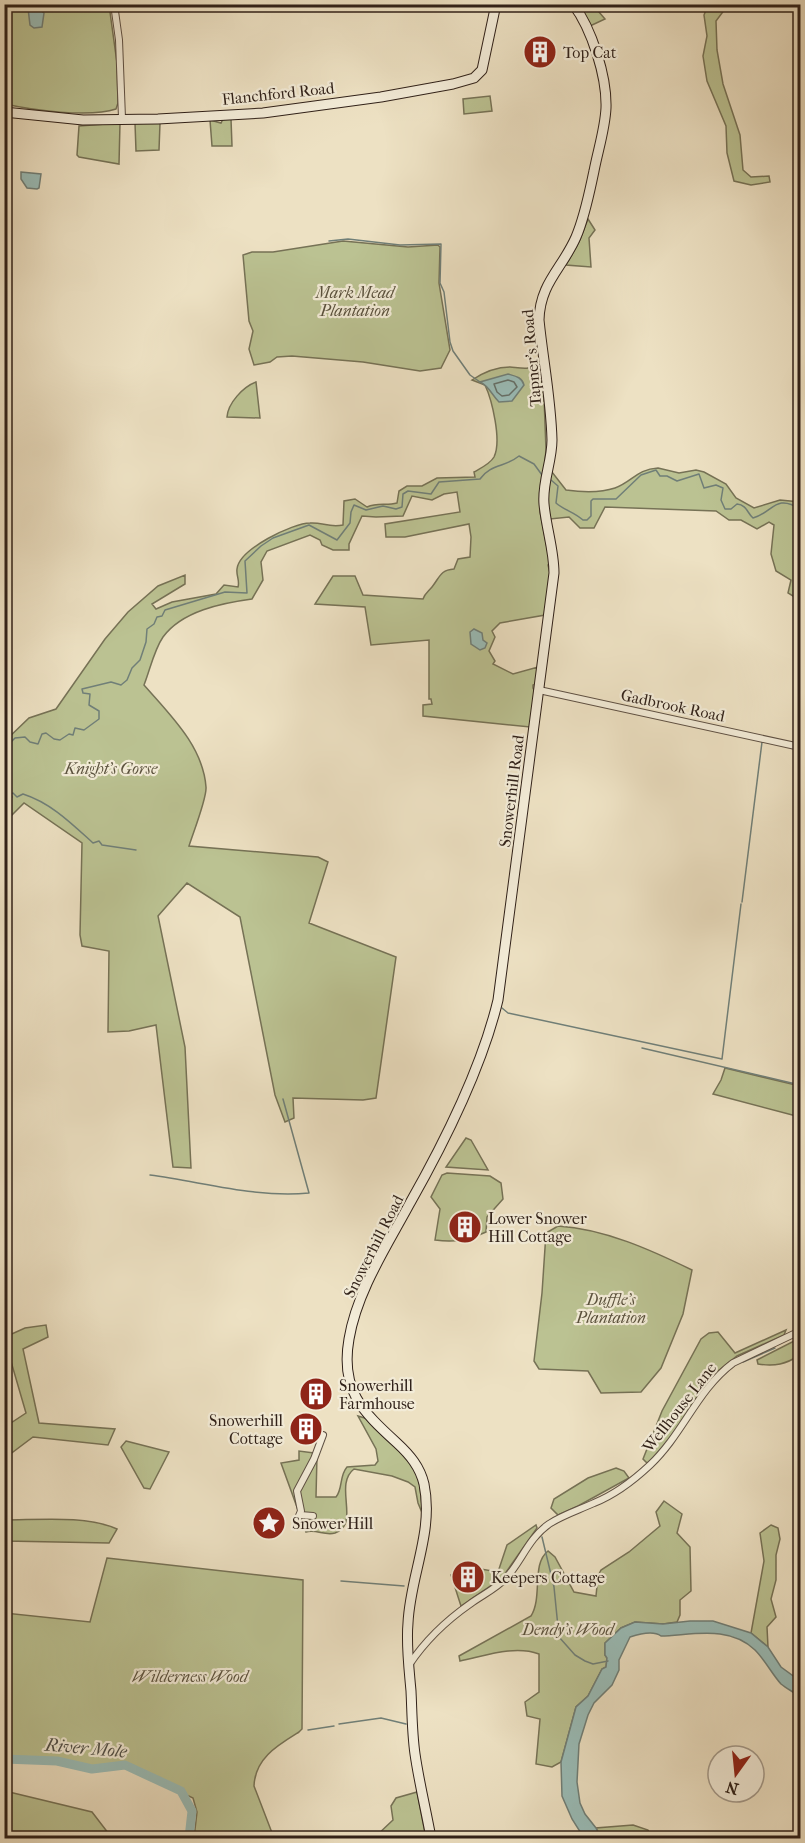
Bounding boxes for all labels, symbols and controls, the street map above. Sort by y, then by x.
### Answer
building icon: Top Cat [522,34,558,70]
place label: Top Cat [563,43,617,62]
street label: Flanchford Road [221,78,336,109]
park label: Mark Mead Plantation [315,283,396,320]
street label: Tapner's Road [518,308,545,407]
street label: Gadbrook Road [619,685,727,726]
street label: Snowerhill Road [495,734,528,848]
park label: Knight's Gorse [64,759,158,778]
street label: Snowerhill Road [339,1191,408,1301]
building icon: Lower Snower Hill Cottage [447,1209,483,1245]
place label: Lower Snower Hill Cottage [488,1209,587,1246]
park label: Duffle's Plantation [575,1290,646,1327]
street label: Wellhouse Lane [638,1359,720,1457]
building icon: Snowerhill Farmhouse [298,1376,334,1412]
place label: Snowerhill Farmhouse [339,1376,415,1413]
place label: Snowerhill Cottage [209,1411,284,1448]
building icon: Snowerhill Cottage [288,1411,324,1447]
place icon: Snower Hill [251,1505,287,1541]
place label: Snower Hill [292,1514,374,1533]
building icon: Keepers Cottage [450,1559,486,1595]
place label: Keepers Cottage [491,1568,605,1587]
park label: Dendy's Wood [521,1620,616,1639]
park label: Wilderness Wood [132,1667,250,1686]
water label: River Mole [43,1734,128,1763]
north arrow [706,1744,766,1804]
text: N [723,1777,741,1799]

